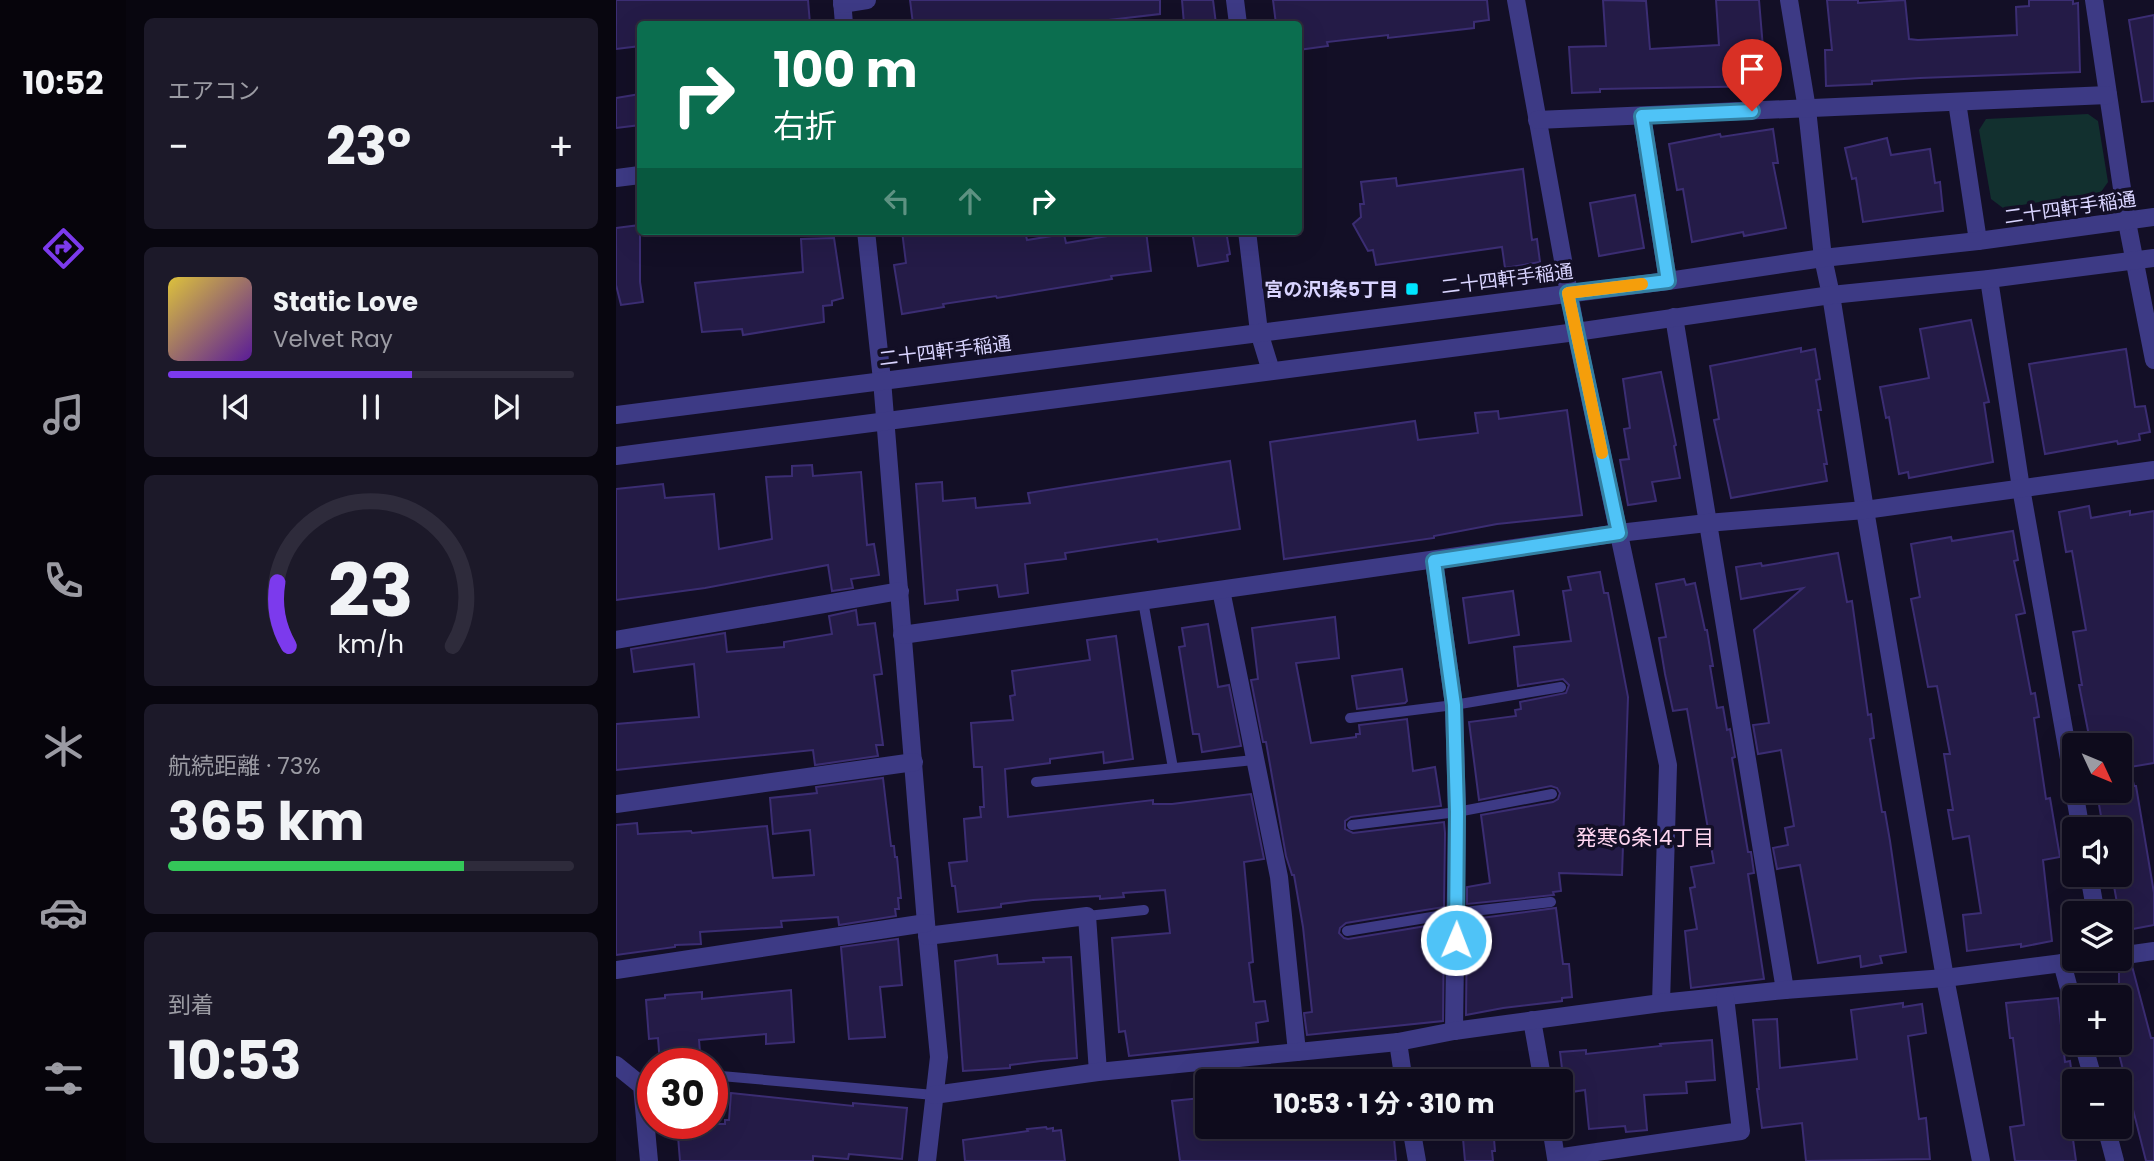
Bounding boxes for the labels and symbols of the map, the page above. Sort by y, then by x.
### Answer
pin [1722,39,1782,111]
street label: 二十四軒手稲通 [2002,185,2138,231]
street label: 二十四軒手稲通 [1439,257,1575,301]
place label: 宮の沢1条5丁目 [1265,276,1398,303]
marker: 宮の沢1条5丁目 [1404,281,1420,297]
street label: 二十四軒手稲通 [877,329,1013,373]
north arrow [2062,733,2132,803]
district label: 発寒6条14丁目 [1576,823,1714,852]
position arrow [1419,903,1493,977]
speed limit sign: 30 [637,1048,728,1139]

